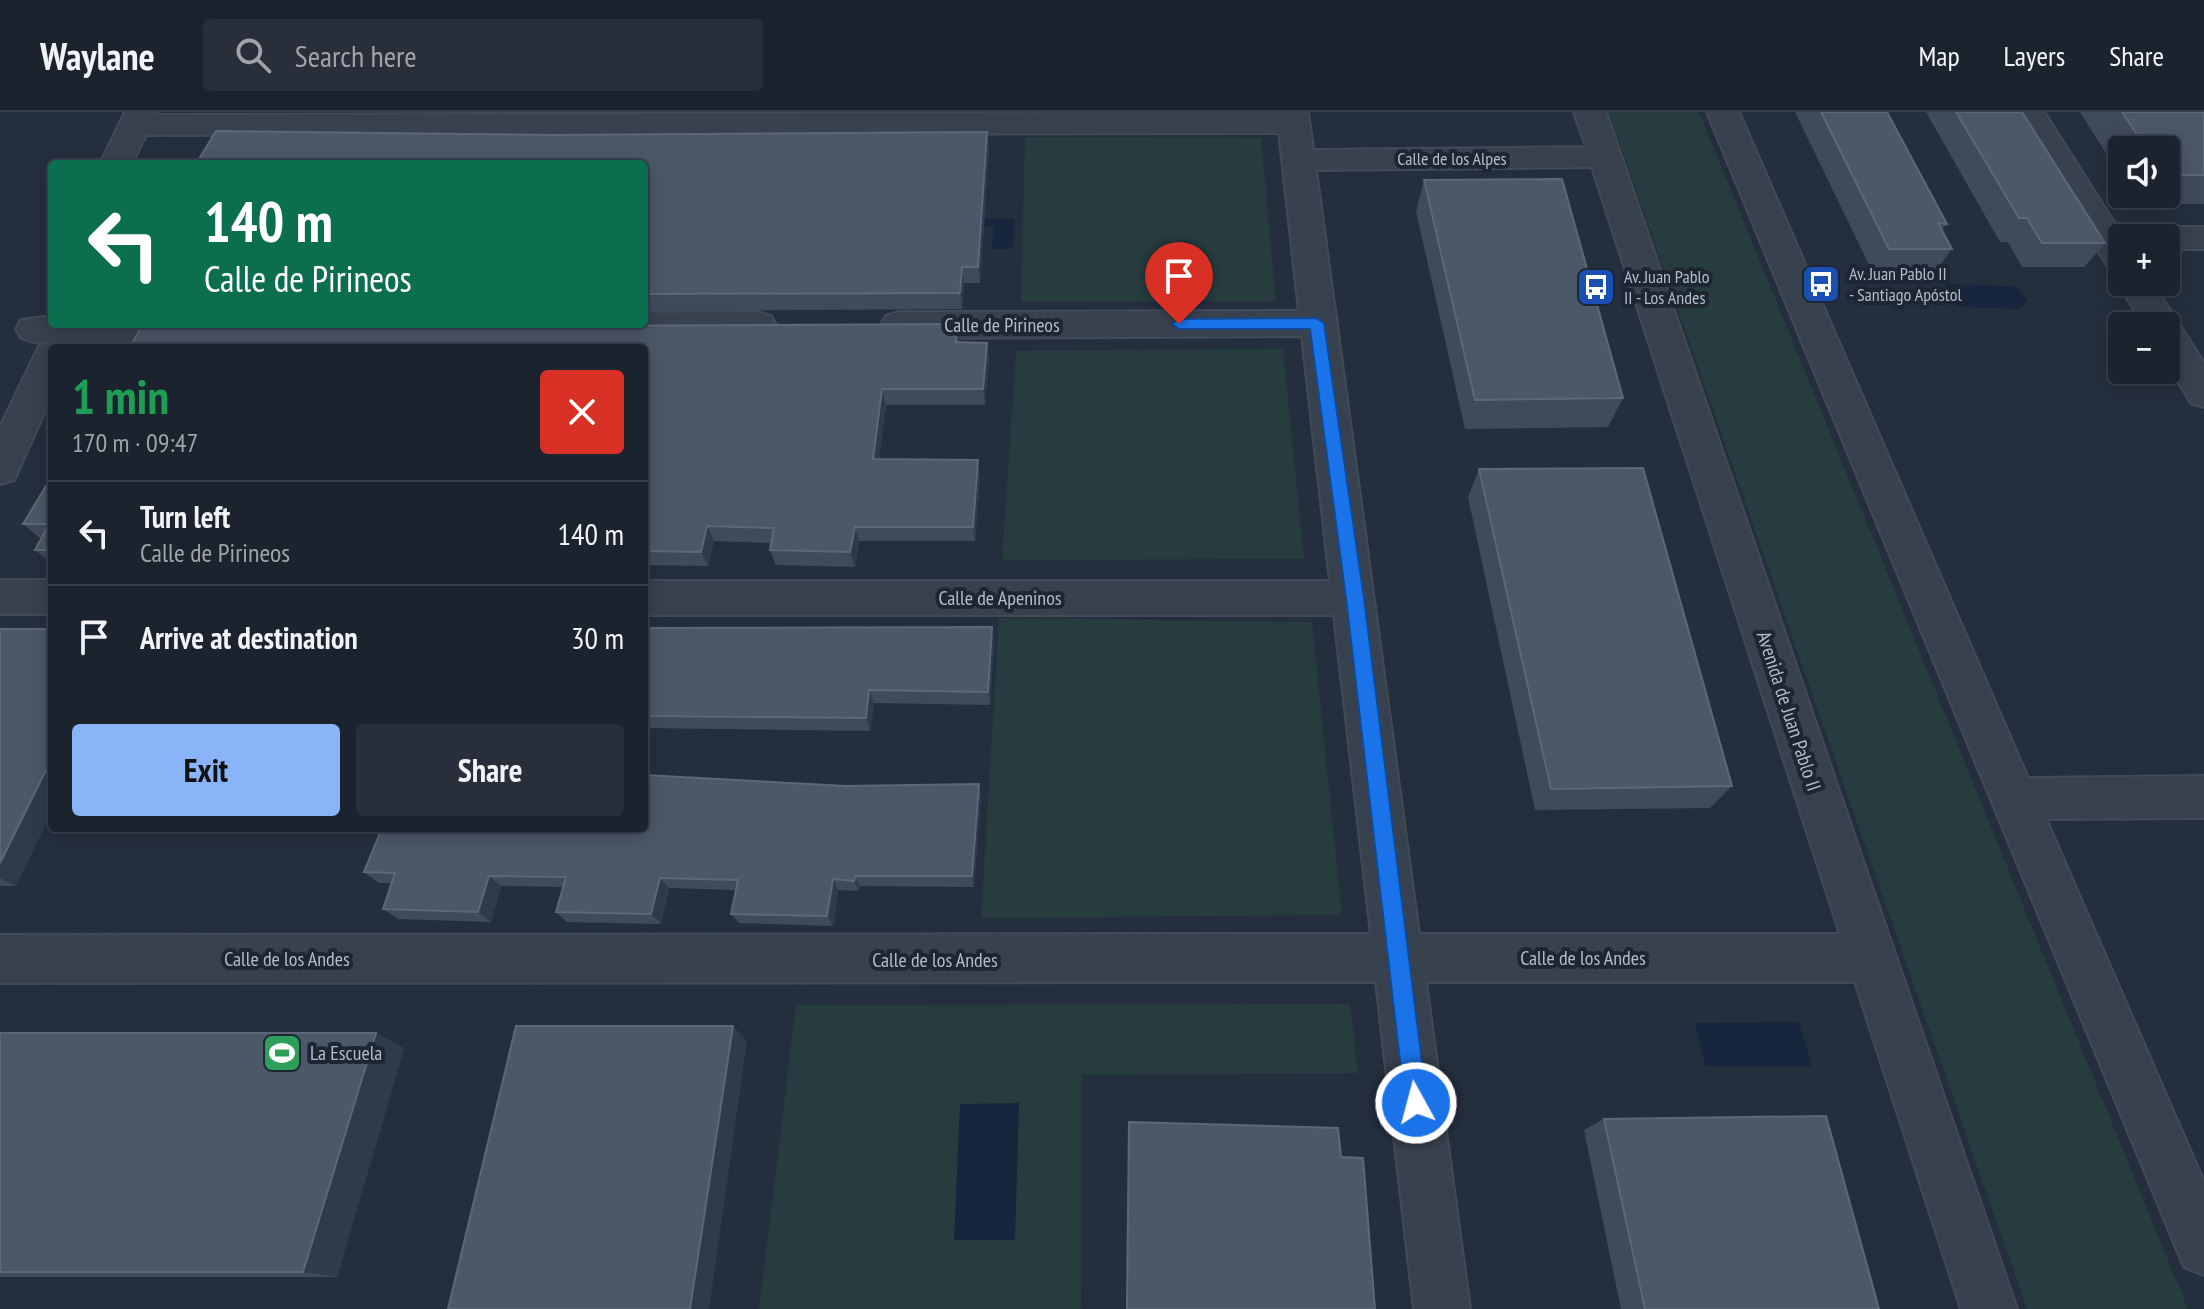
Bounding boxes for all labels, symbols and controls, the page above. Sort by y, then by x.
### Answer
search box [203,19,763,91]
text: Waylane [40,31,155,80]
icon: search [231,33,275,77]
text: Search here [295,36,417,75]
text: Map [1918,37,1960,74]
text: Layers [2004,37,2065,74]
text: Share [2109,37,2164,74]
map controls [2108,136,2180,384]
button: sound [2108,136,2180,208]
street label: Calle de los Alpes [1397,147,1507,170]
text: 140 m [204,185,333,257]
icon: left [72,192,176,296]
button: + [2108,224,2180,296]
pin [1145,242,1213,324]
icon: arrive [1157,254,1201,298]
text: Calle de Pirineos [204,255,412,302]
place label: Av. Juan Pablo II - Santiago Apóstol [1849,262,1962,306]
bus stop icon: Av. Juan Pablo II - Santiago Apóstol [1800,263,1842,305]
place label: Av. Juan Pablo II - Los Andes [1624,265,1710,309]
bus stop icon: Av. Juan Pablo II - Los Andes [1575,266,1617,308]
street label: Calle de Pirineos [944,312,1060,338]
button: − [2108,312,2180,384]
text: 1 min [72,365,169,427]
button: close [540,370,624,454]
text: 170 m · 09:47 [72,426,198,459]
text: Turn left [140,497,230,536]
icon: left [72,511,116,555]
text: 140 m [558,514,624,553]
text: Calle de Pirineos [140,536,290,569]
street label: Calle de Apeninos [938,585,1062,611]
icon: arrive [72,615,116,659]
text: Arrive at destination [140,618,358,657]
text: 30 m [571,618,624,657]
street label: Avenida de Juan Pablo II [1751,628,1827,794]
button: Exit [72,724,340,816]
button: Share [356,724,624,816]
street label: Calle de los Andes [1520,945,1646,971]
street label: Calle de los Andes [224,946,350,972]
street label: Calle de los Andes [872,947,998,973]
sports icon: La Escuela [261,1032,303,1074]
place label: La Escuela [310,1040,382,1066]
position arrow [1374,1061,1458,1145]

